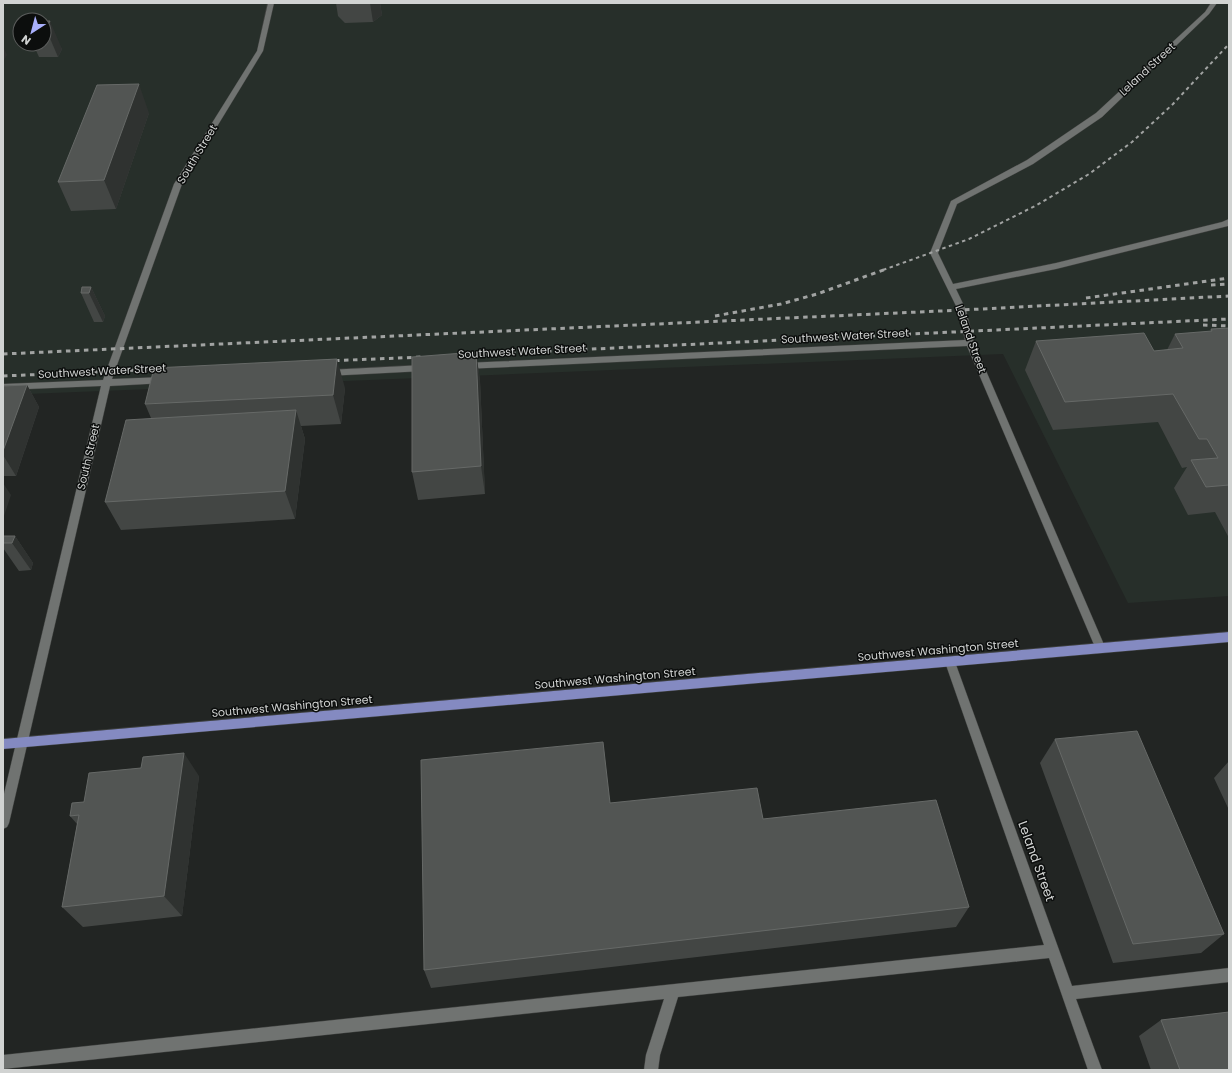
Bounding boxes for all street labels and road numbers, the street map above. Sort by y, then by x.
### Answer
street label: Leland Street [1115,39,1179,99]
street label: South Street [173,121,221,187]
street label: Leland Street [951,303,991,375]
street label: Southwest Water Street [780,325,910,347]
street label: Southwest Water Street [457,340,587,362]
street label: Southwest Water Street [37,360,167,382]
street label: South Street [73,423,103,491]
street label: Southwest Washington Street [857,635,1019,665]
street label: Southwest Washington Street [534,663,696,693]
street label: Southwest Washington Street [211,691,373,721]
street label: Leland Street [1013,818,1060,904]

